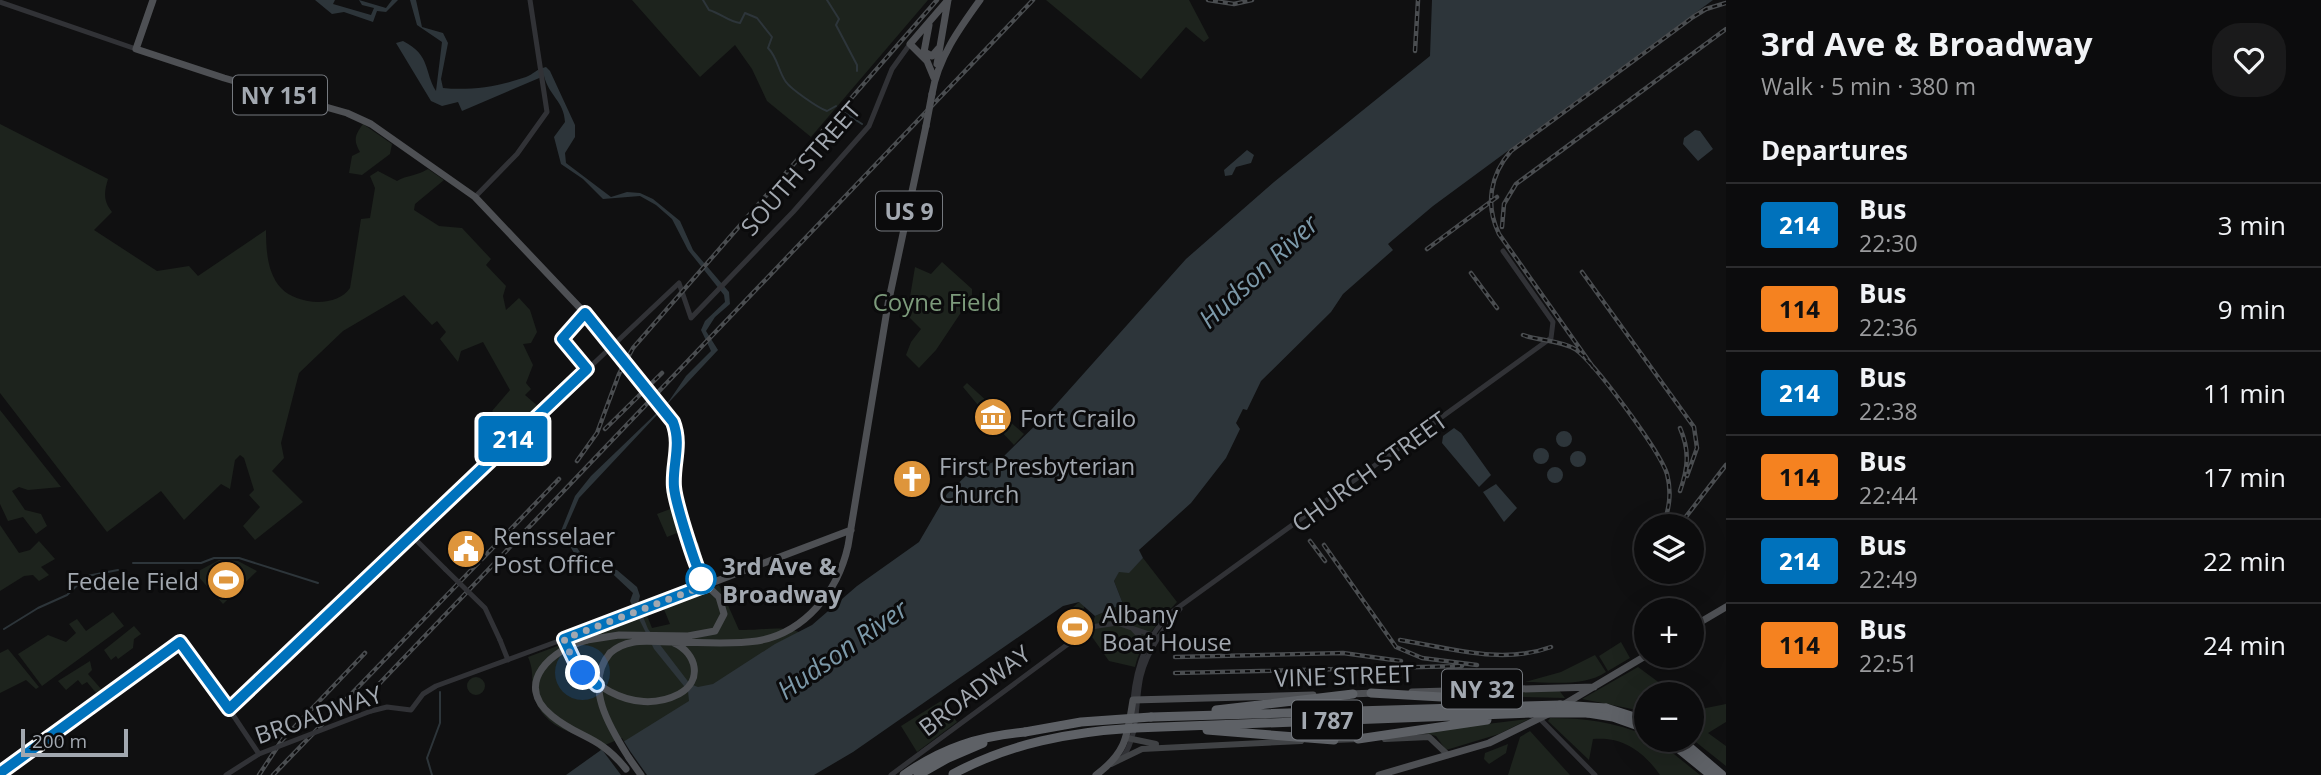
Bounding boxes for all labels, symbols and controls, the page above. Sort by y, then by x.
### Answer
text: 3rd Ave & Broadway [1761,21,2093,66]
button: heart [2212,23,2286,97]
text: Walk · 5 min · 380 m [1761,70,1976,102]
road number: NY 151 [233,76,327,114]
street label: SOUTH STREET [733,94,867,242]
text: Departures [1761,132,1908,168]
text: Bus [1859,191,1906,227]
road number: US 9 [876,192,942,230]
water label: Hudson River [1190,205,1327,336]
text: 3 min [2218,207,2286,243]
text: 214 [1779,208,1820,241]
text: 22:30 [1859,227,1918,259]
text: Bus [1859,275,1906,311]
park label: Coyne Field [873,285,1001,318]
text: 9 min [2218,291,2286,327]
text: 114 [1779,292,1820,325]
text: 22:36 [1859,311,1918,343]
text: Bus [1859,359,1906,395]
text: 11 min [2203,375,2286,411]
text: 214 [1779,376,1820,409]
text: 22:38 [1859,395,1918,427]
museum icon: Fort Crailo [972,396,1014,438]
place label: Fort Crailo [1020,401,1136,434]
street label: CHURCH STREET [1284,403,1454,539]
line badge: 214 [473,416,553,462]
text: 214 [492,422,534,455]
text: Bus [1859,443,1906,479]
place label: First Presbyterian Church [939,449,1135,510]
church icon: First Presbyterian Church [891,458,933,500]
text: 17 min [2203,459,2286,495]
text: 114 [1779,460,1820,493]
text: 22:44 [1859,479,1918,511]
map controls [1634,514,1704,752]
button: layers [1634,514,1704,584]
place label: Rensselaer Post Office [493,519,615,580]
text: Bus [1859,527,1906,563]
public building icon: Rensselaer Post Office [445,528,487,570]
text: 22 min [2203,543,2286,579]
text: 214 [1779,544,1820,577]
place label: 3rd Ave & Broadway [722,549,843,610]
sports icon: Fedele Field [205,559,247,601]
text: 22:49 [1859,563,1918,595]
place label: Fedele Field [67,564,199,597]
marker: 3rd Ave & Broadway [686,564,716,594]
water label: Hudson River [769,590,916,707]
place label: Albany Boat House [1102,597,1232,658]
button: + [1634,598,1704,668]
sports icon: Albany Boat House [1054,606,1096,648]
text: Bus [1859,611,1906,647]
text: 24 min [2203,627,2286,663]
text: 114 [1779,628,1820,661]
street label: BROADWAY [911,637,1037,743]
text: 22:51 [1859,647,1918,679]
your location [565,655,600,690]
street label: VINE STREET [1274,656,1414,694]
road number: NY 32 [1442,670,1522,708]
street label: BROADWAY [250,677,386,751]
button: − [1634,682,1704,752]
road number: I 787 [1292,700,1362,740]
scale bar [21,726,128,758]
text: 200 m [32,728,87,754]

